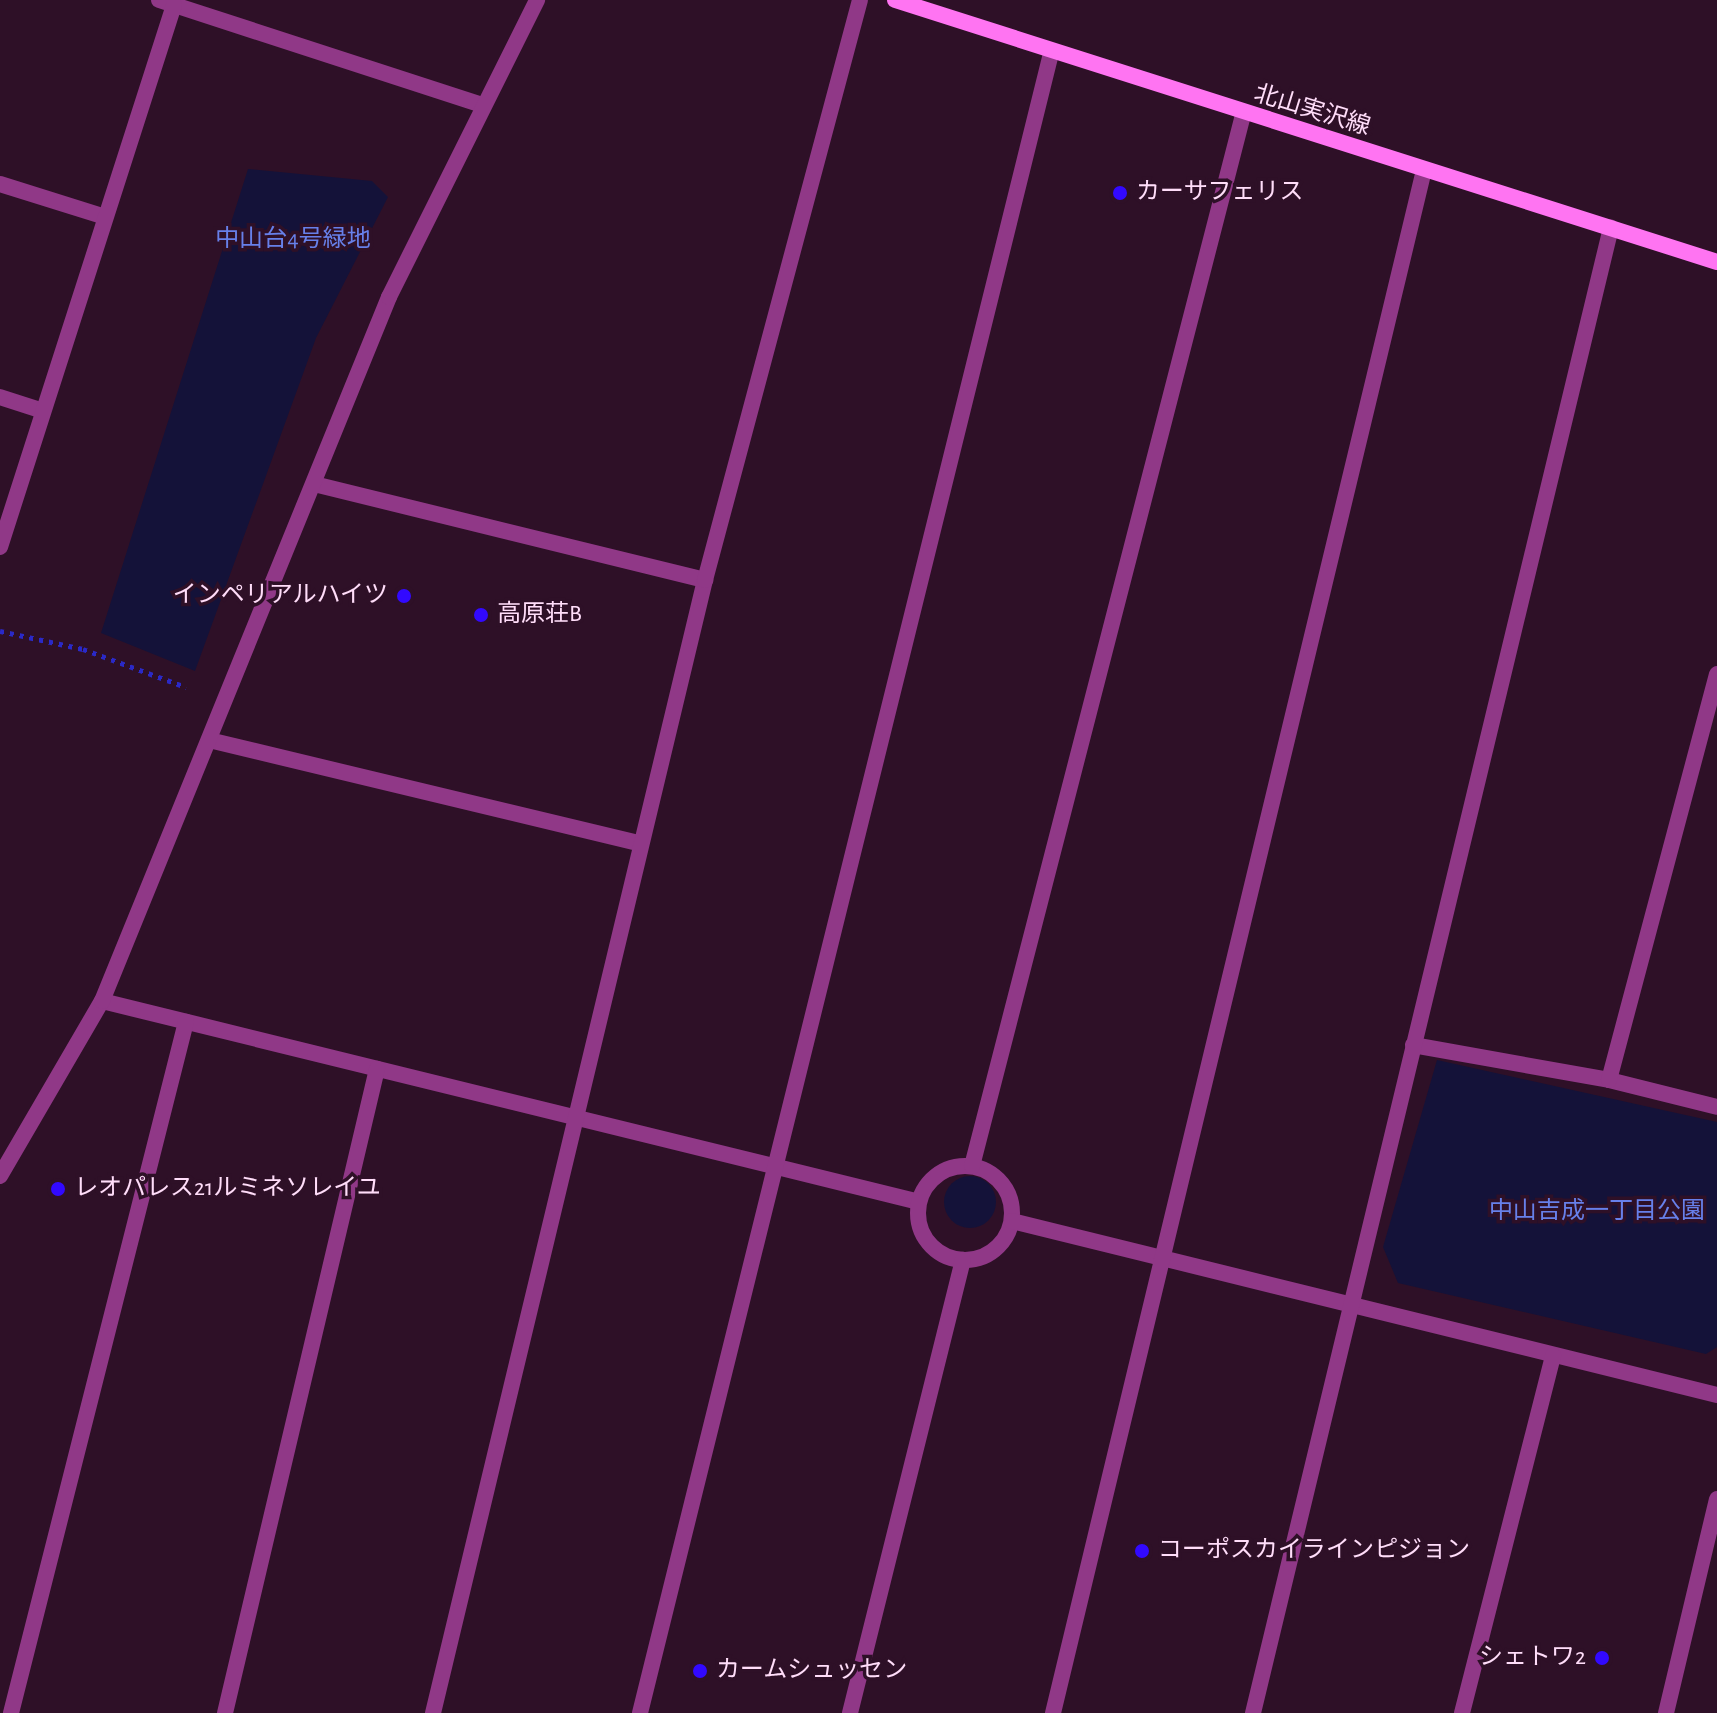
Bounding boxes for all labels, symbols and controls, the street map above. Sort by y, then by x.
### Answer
street label: 北山実沢線 [1250,80,1374,142]
place label: カーサフェリス [1136,179,1304,207]
marker: カーサフェリス [1111,184,1129,202]
park label: 中山台4号緑地 [215,226,371,254]
place label: インペリアルハイツ [172,582,388,610]
marker: インペリアルハイツ [395,587,413,605]
place label: 高原荘B [497,601,582,629]
marker: 高原荘B [472,606,490,624]
place label: レオパレス21ルミネソレイユ [74,1175,381,1203]
marker: レオパレス21ルミネソレイユ [49,1180,67,1198]
park label: 中山吉成一丁目公園 [1489,1198,1705,1226]
place label: コーポスカイラインピジョン [1158,1537,1470,1565]
marker: コーポスカイラインピジョン [1133,1542,1151,1560]
place label: シェトワ2 [1479,1644,1586,1672]
marker: シェトワ2 [1593,1649,1611,1667]
place label: カームシュッセン [716,1657,908,1685]
marker: カームシュッセン [691,1662,709,1680]

